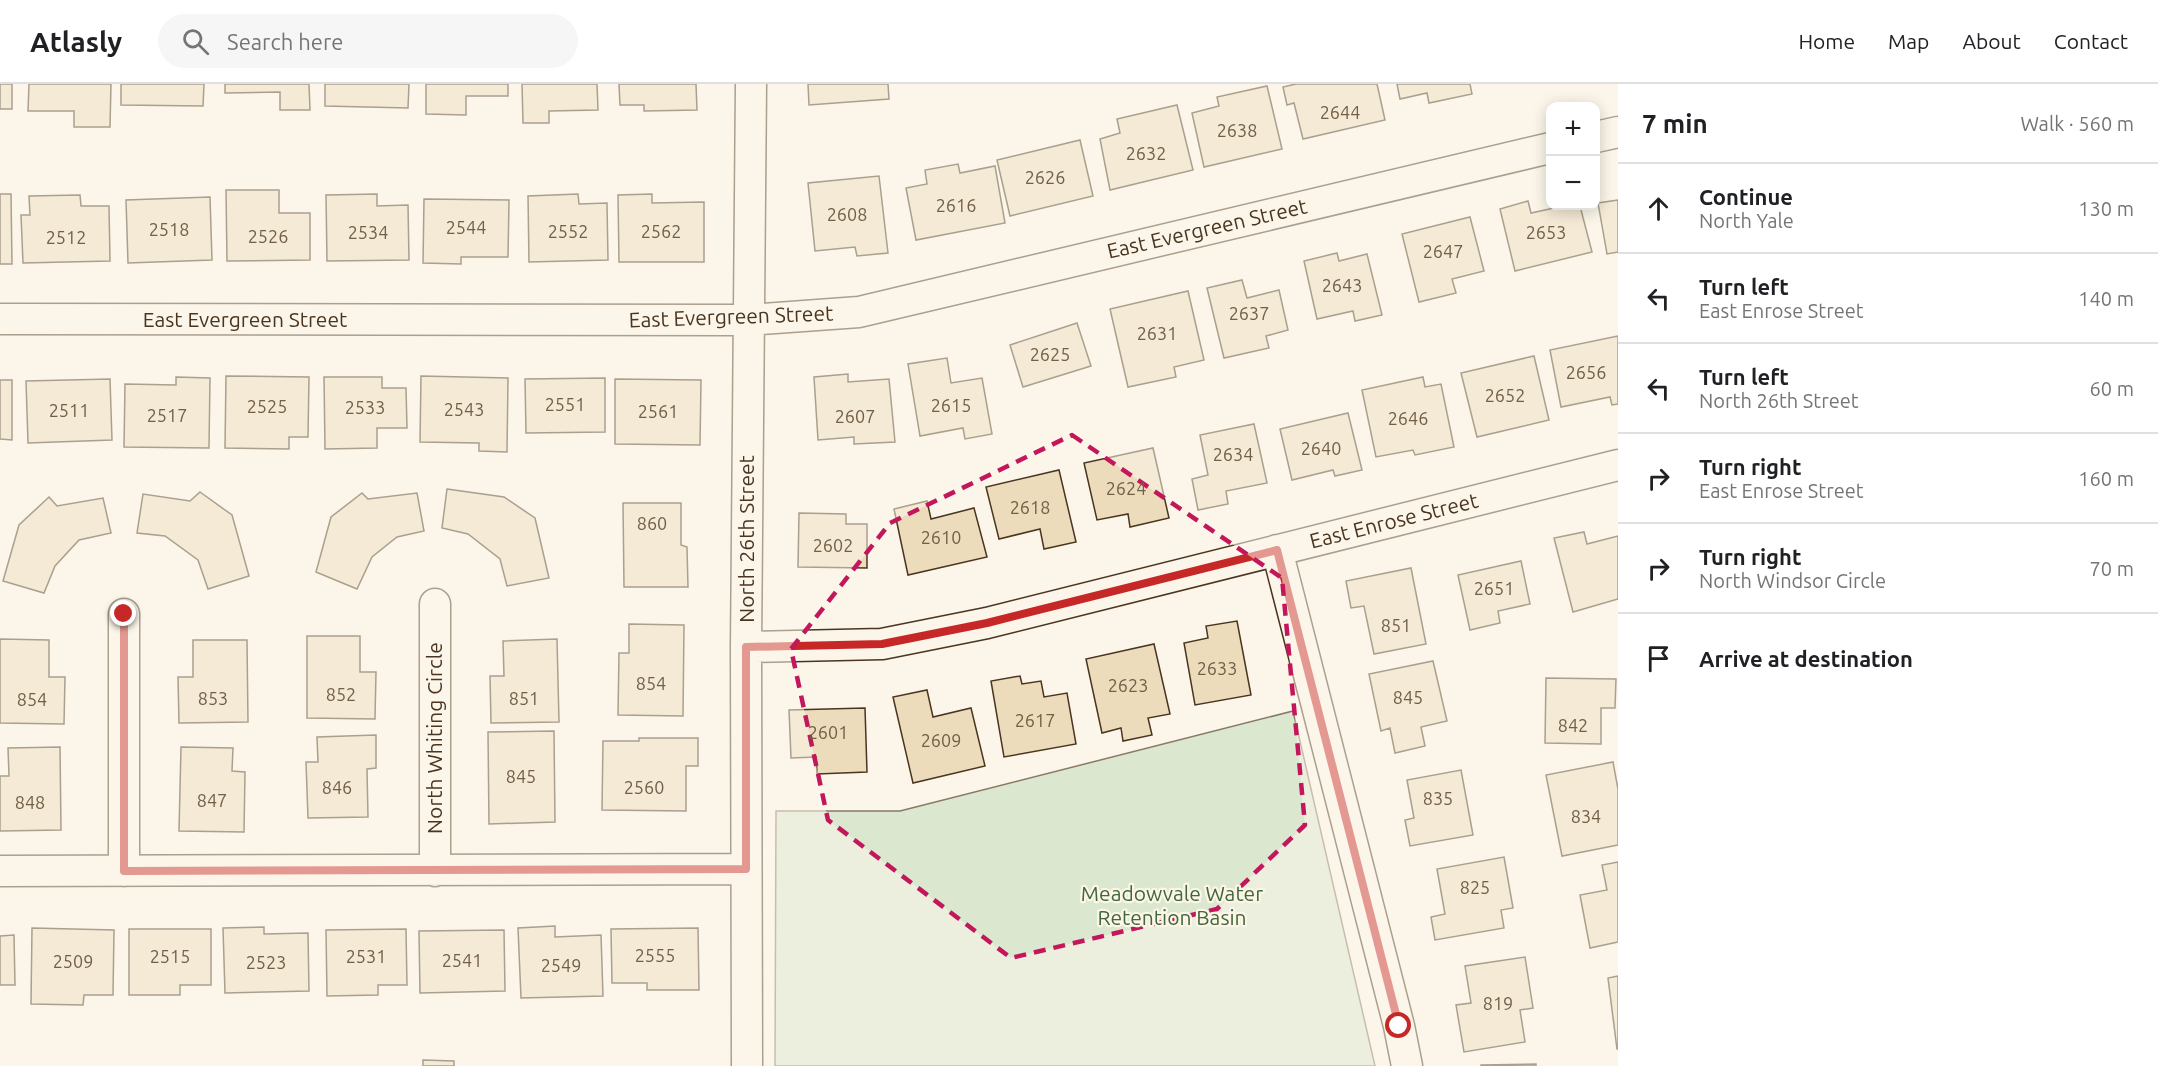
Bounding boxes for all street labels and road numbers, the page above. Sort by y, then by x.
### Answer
street label: East Evergreen Street [1104,193,1309,263]
street label: East Evergreen Street [628,300,834,332]
street label: East Evergreen Street [143,307,347,331]
street label: North 26th Street [734,455,758,623]
street label: East Enrose Street [1307,487,1481,553]
street label: North Whiting Circle [422,642,446,834]

